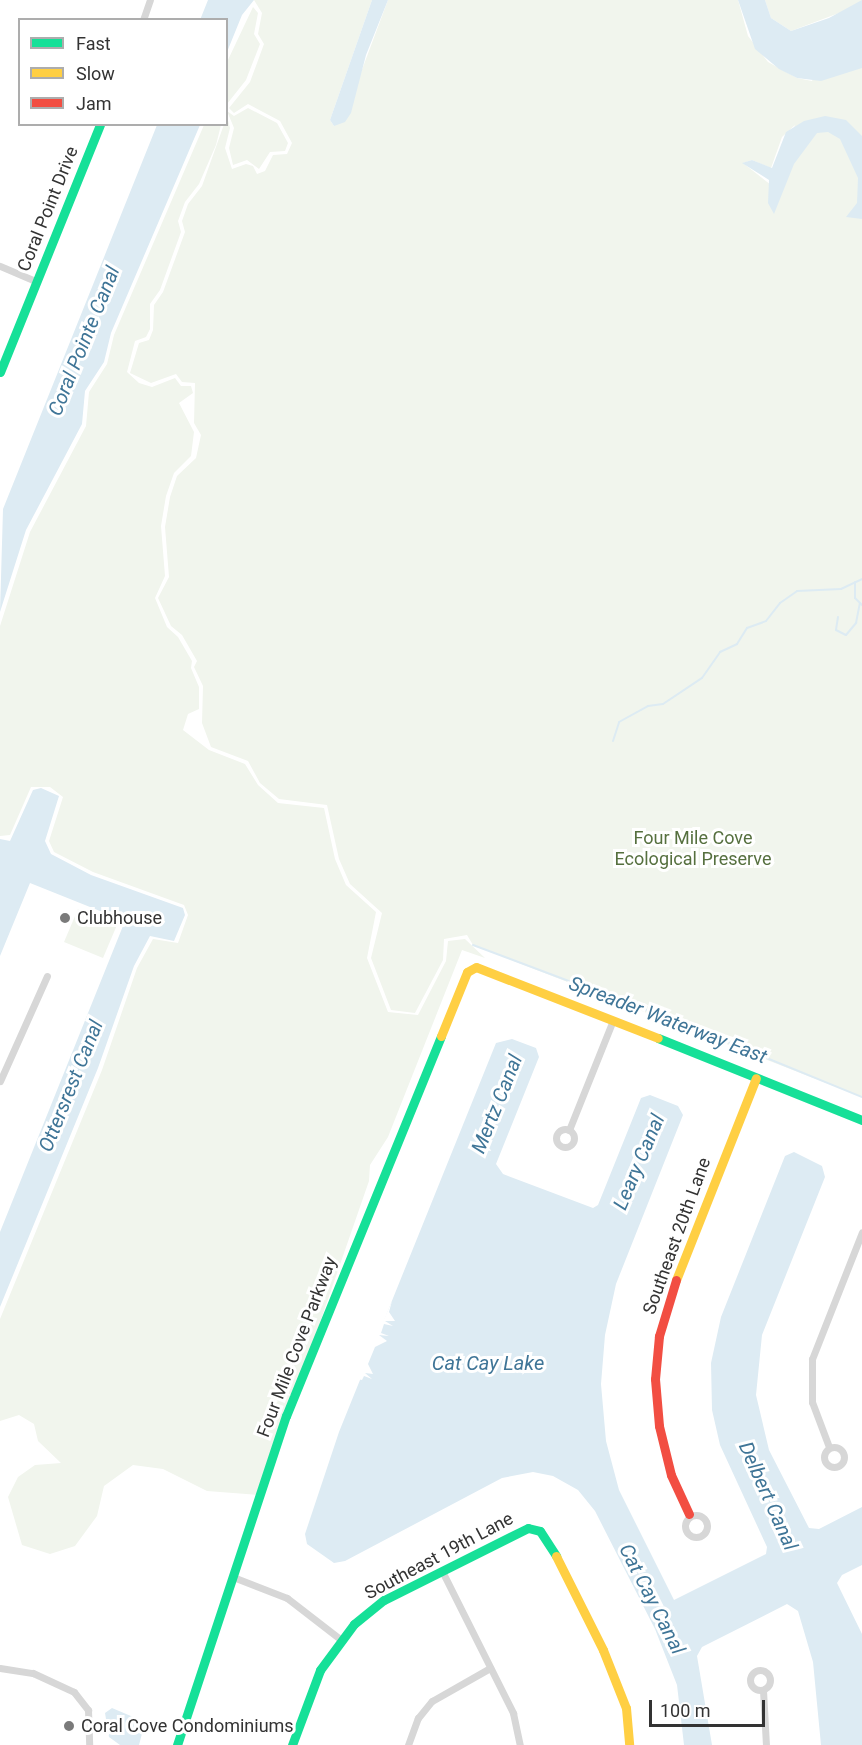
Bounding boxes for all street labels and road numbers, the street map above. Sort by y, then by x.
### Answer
street label: Coral Point Drive [13,143,83,275]
street label: Southeast 20th Lane [639,1155,715,1317]
street label: Four Mile Cove Parkway [253,1254,341,1440]
street label: Southeast 19th Lane [361,1508,517,1604]

